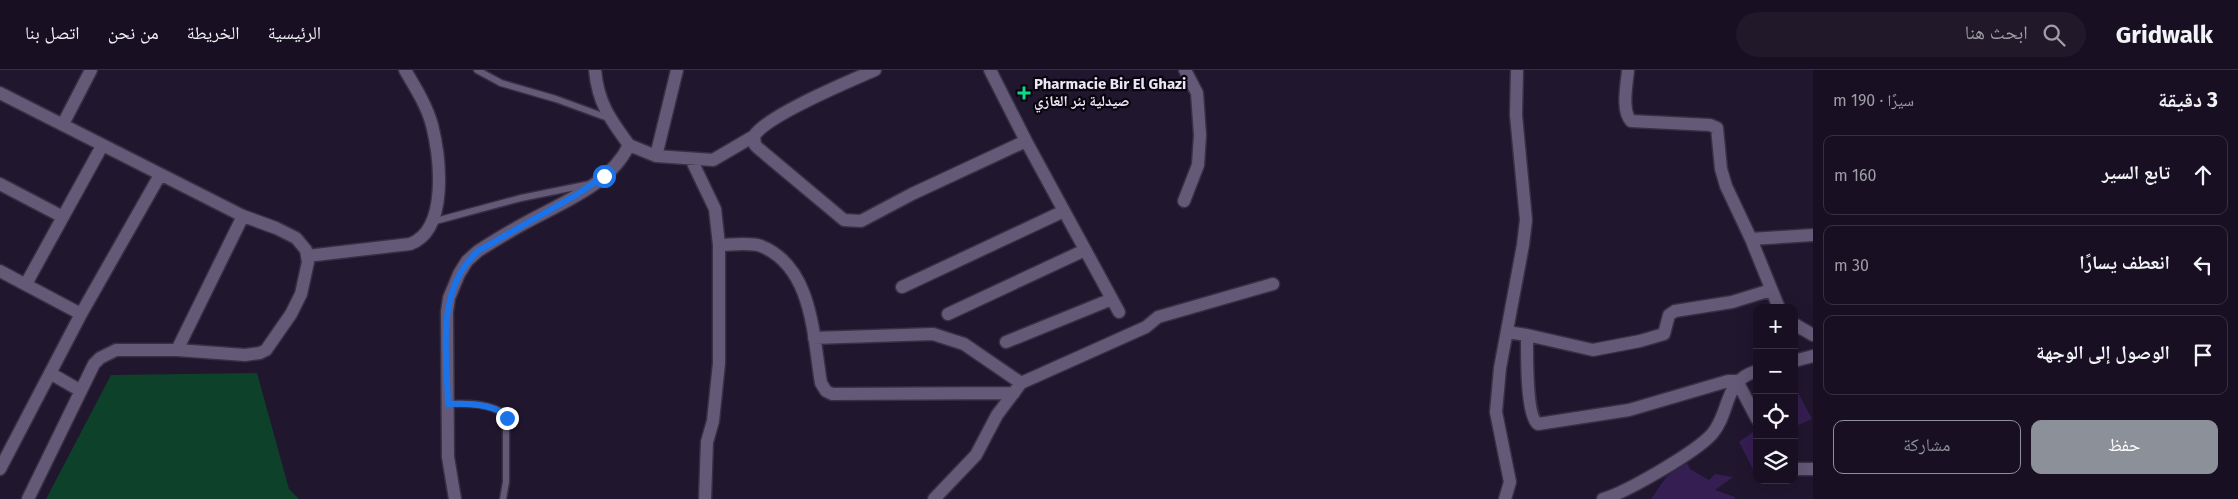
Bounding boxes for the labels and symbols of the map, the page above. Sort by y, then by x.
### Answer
place label: Pharmacie Bir El Ghazi صيدلية بئر الغازي [1034,75,1186,113]
marker: Pharmacie Bir El Ghazi صيدلية بئر الغازي [1018,87,1030,99]
route start [593,165,616,188]
route end [496,407,519,430]

